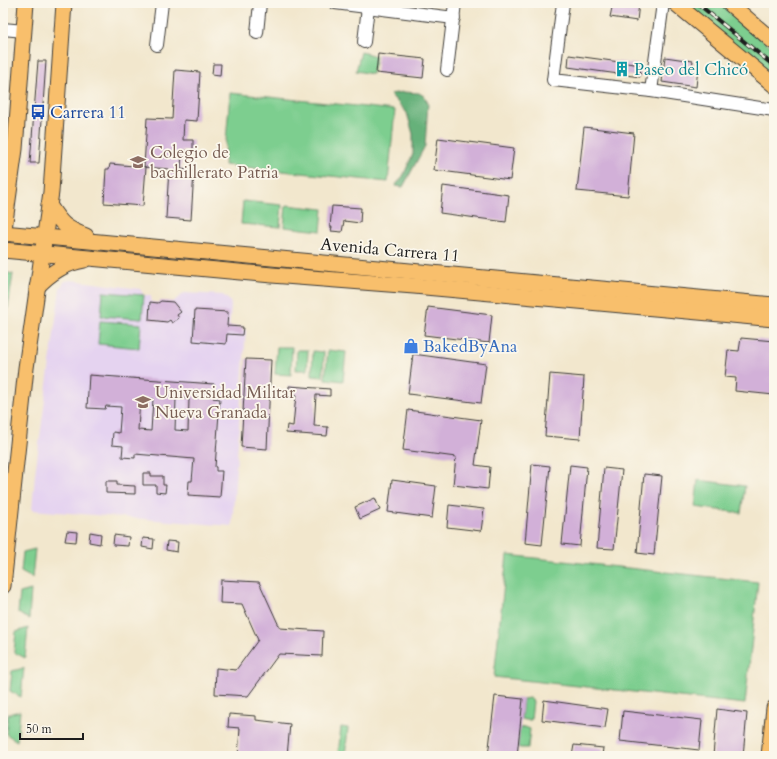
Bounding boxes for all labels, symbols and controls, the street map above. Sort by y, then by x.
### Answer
place label: Paseo del Chicó [634,58,748,81]
building icon: Paseo del Chicó [613,60,631,78]
place label: Carrera 11 [50,101,126,124]
bus stop icon: Carrera 11 [29,103,47,121]
place label: Colegio de bachillerato Patria [150,141,279,184]
school or university icon: Colegio de bachillerato Patria [129,153,147,171]
street label: Avenida Carrera 11 [319,232,461,268]
place label: BakedByAna [423,335,518,358]
shop icon: BakedByAna [402,337,420,355]
place label: Universidad Militar Nueva Granada [155,381,296,424]
school or university icon: Universidad Militar Nueva Granada [134,393,152,411]
scale bar [20,715,83,741]
text: 50 m [26,721,53,737]

